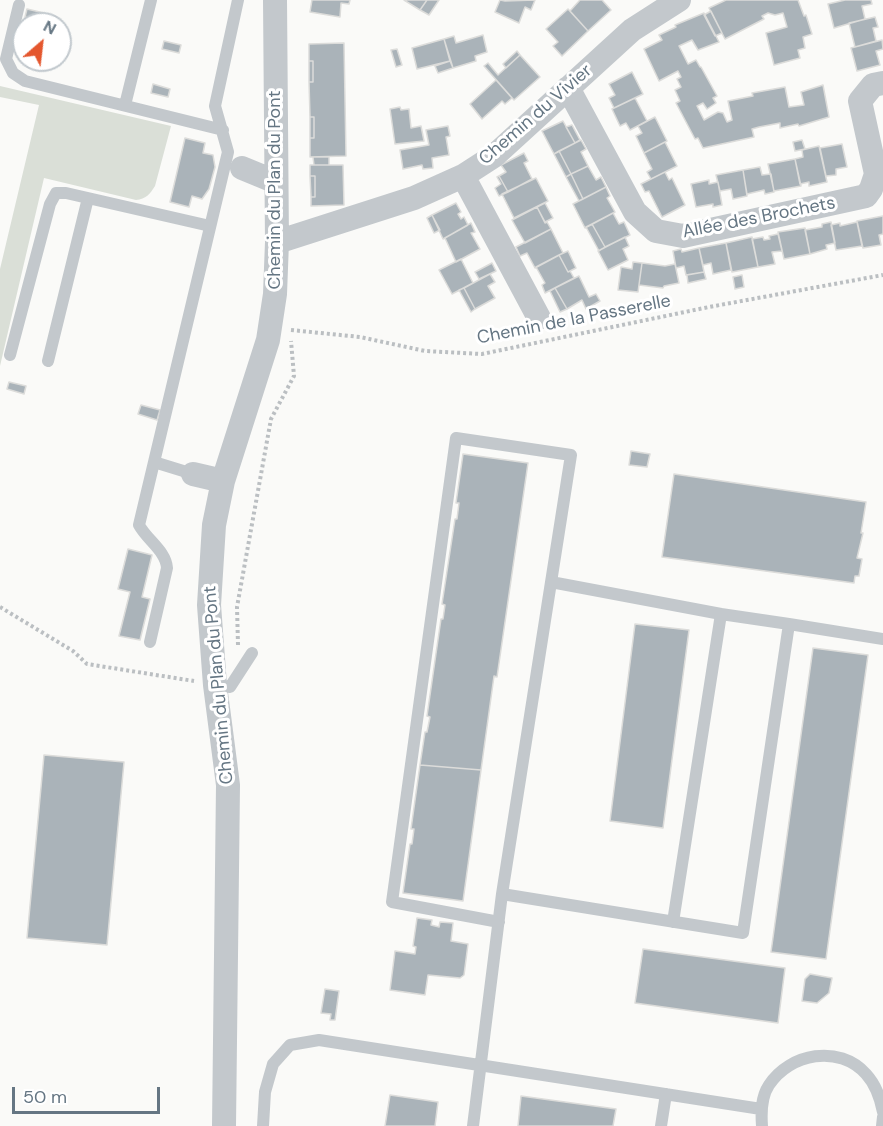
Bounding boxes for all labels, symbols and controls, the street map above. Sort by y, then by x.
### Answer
north arrow [12,12,72,72]
text: N [40,15,60,39]
street label: Chemin du Vivier [475,60,597,170]
street label: Chemin du Plan du Pont [264,90,286,290]
street label: Allée des Brochets [681,193,837,243]
street label: Chemin de la Passerelle [475,291,673,349]
street label: Chemin du Plan du Pont [200,585,238,785]
scale bar [15,1075,164,1113]
text: 50 m [23,1085,67,1109]

